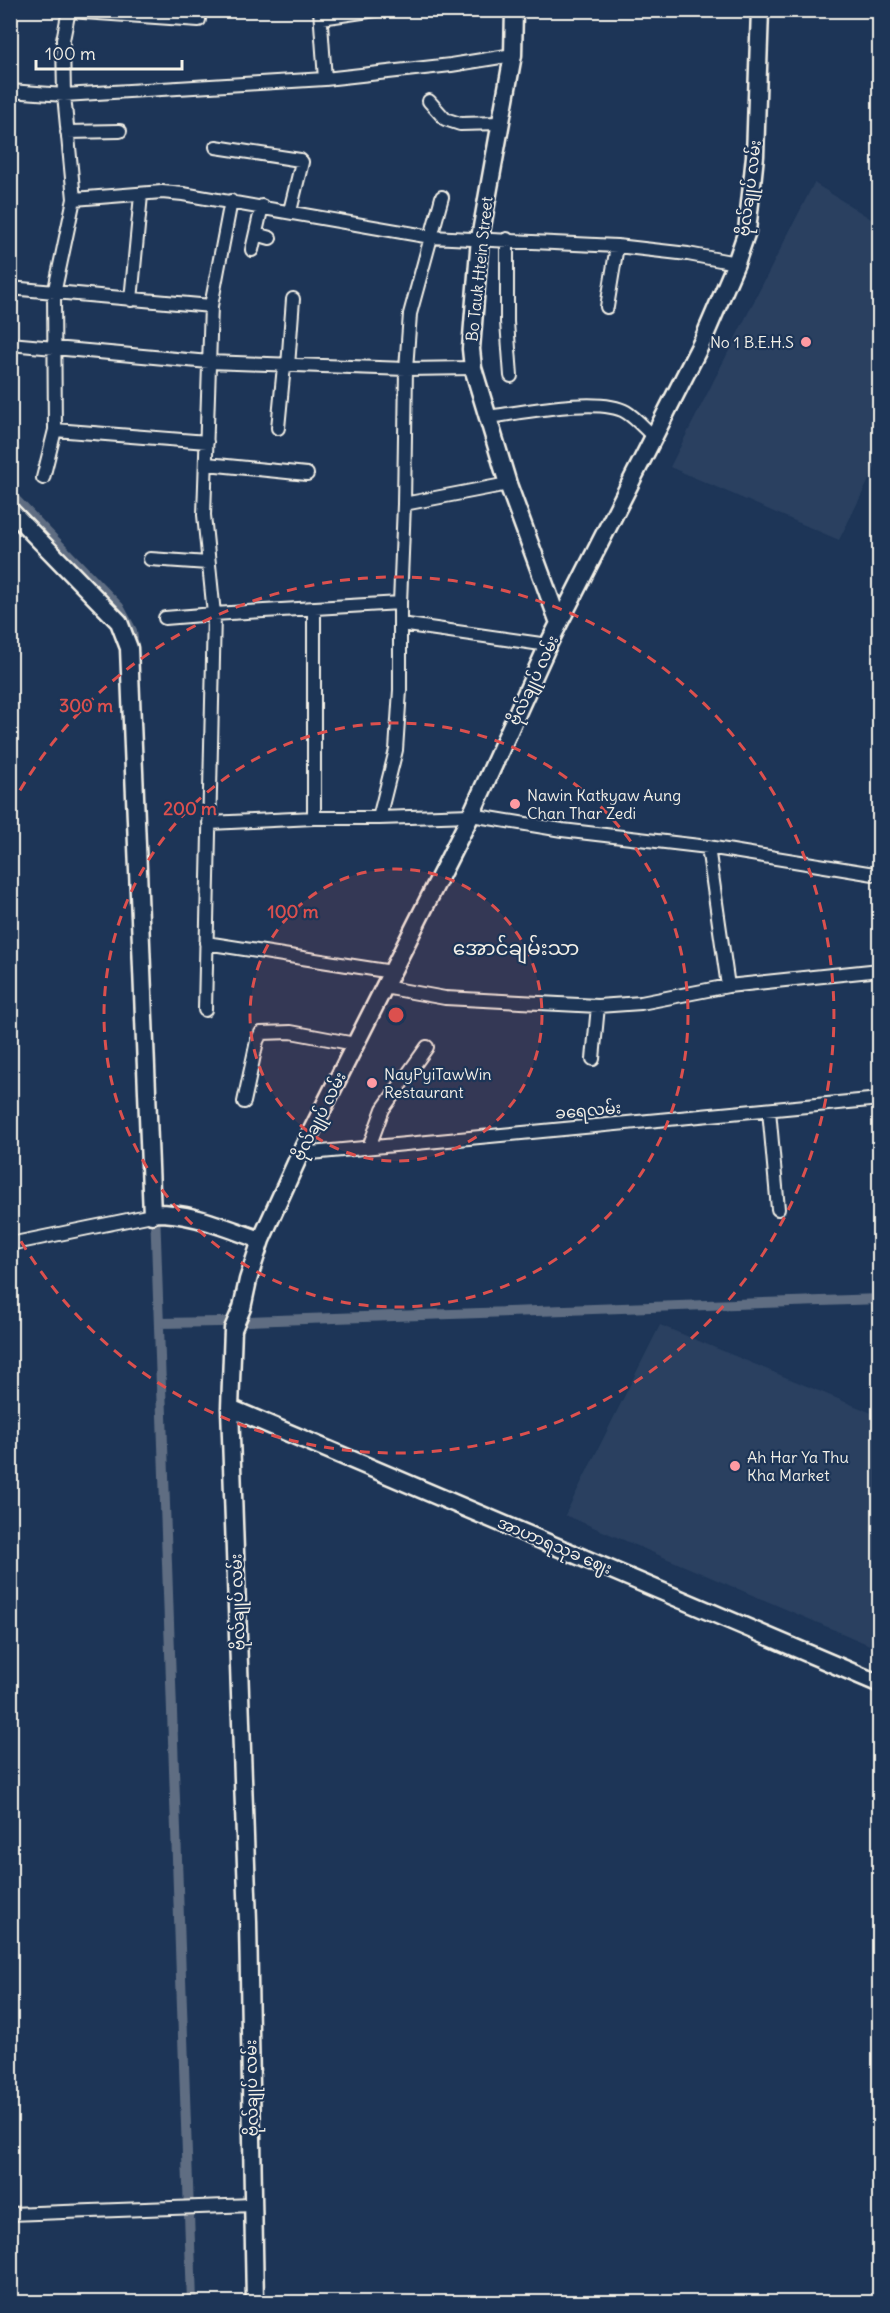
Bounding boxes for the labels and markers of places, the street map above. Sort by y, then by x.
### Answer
place label: No 1 B.E.H.S [710,332,794,352]
marker: No 1 B.E.H.S [799,335,813,349]
place label: Nawin Katkyaw Aung Chan Thar Zedi [527,785,681,823]
marker: Nawin Katkyaw Aung Chan Thar Zedi [508,797,522,811]
centre of rings [386,1005,406,1025]
place label: NayPyiTawWin Restaurant [384,1064,492,1102]
marker: NayPyiTawWin Restaurant [365,1076,379,1090]
place label: Ah Har Ya Thu Kha Market [747,1447,849,1485]
marker: Ah Har Ya Thu Kha Market [728,1459,742,1473]

